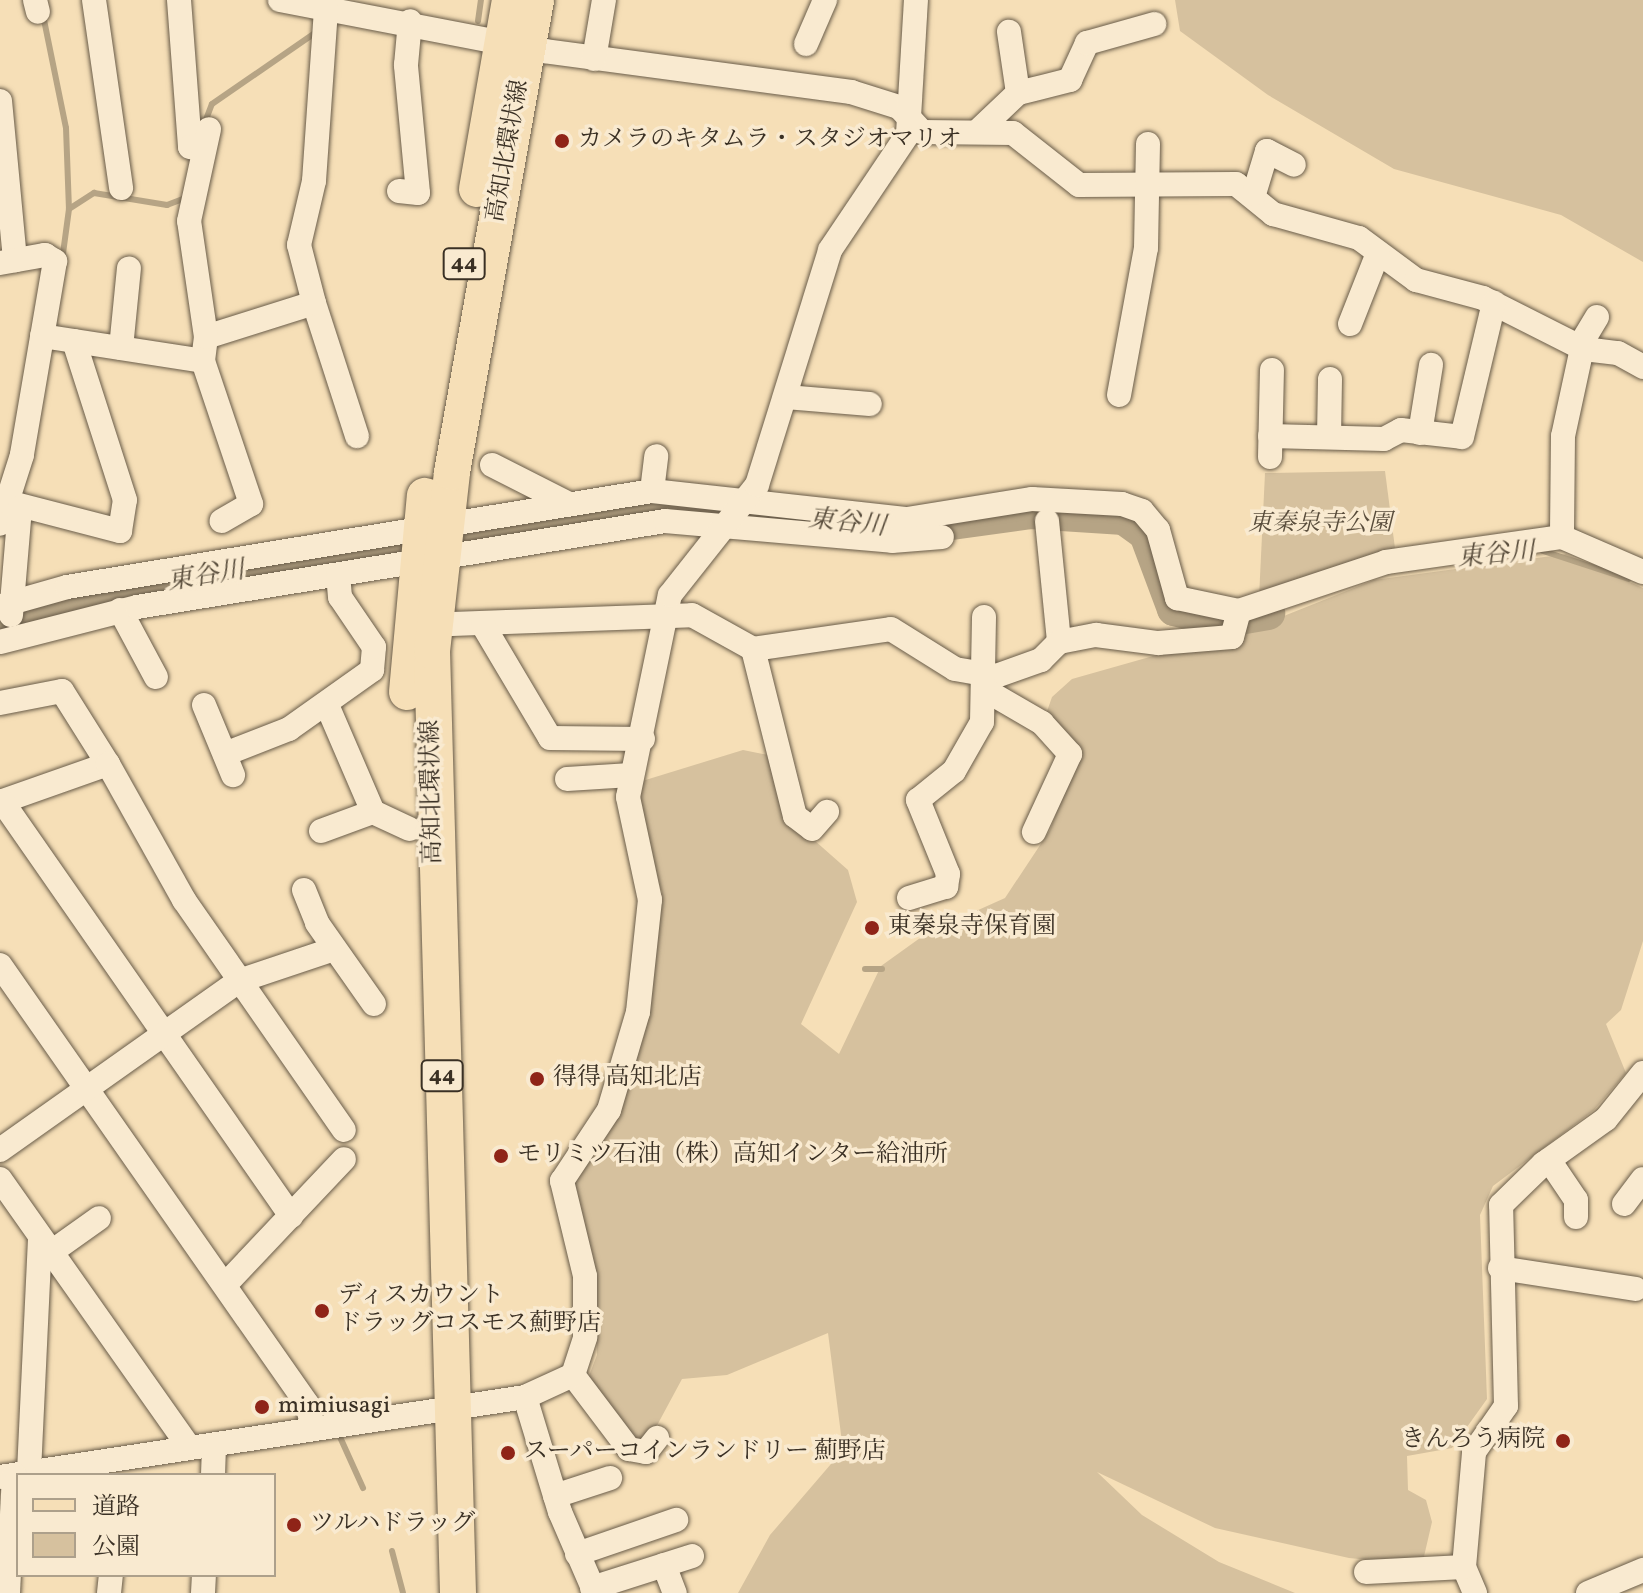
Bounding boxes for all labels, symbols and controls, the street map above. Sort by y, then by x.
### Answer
street label: 高知北環状線 [482,78,536,224]
place label: カメラのキタムラ・スタジオマリオ [578,127,962,155]
marker: カメラのキタムラ・スタジオマリオ [553,132,571,150]
road number: 44 [442,246,486,282]
water label: 東谷川 [807,504,887,544]
park label: 東秦泉寺公園 [1248,511,1392,539]
water label: 東谷川 [1456,537,1536,575]
water label: 東谷川 [165,555,247,599]
street label: 高知北環状線 [417,720,449,864]
place label: 東秦泉寺保育園 [888,914,1056,942]
marker: 東秦泉寺保育園 [863,919,881,937]
road number: 44 [420,1058,464,1094]
place label: 得得 高知北店 [553,1065,702,1093]
marker: 得得 高知北店 [528,1070,546,1088]
place label: モリミツ石油（株）高知インター給油所 [517,1142,949,1170]
marker: モリミツ石油（株）高知インター給油所 [492,1147,510,1165]
place label: ディスカウント ドラッグコスモス薊野店 [338,1283,602,1339]
marker: ディスカウント ドラッグコスモス薊野店 [313,1302,331,1320]
place label: mimiusagi [278,1393,390,1421]
marker: mimiusagi [253,1398,271,1416]
place label: きんろう病院 [1401,1427,1545,1455]
marker: きんろう病院 [1552,1430,1574,1452]
place label: スーパーコインランドリー 薊野店 [524,1439,888,1467]
marker: スーパーコインランドリー 薊野店 [499,1444,517,1462]
legend [16,1473,276,1577]
text: 道路 [92,1491,140,1525]
place label: ツルハドラッグ [310,1511,478,1539]
marker: ツルハドラッグ [285,1516,303,1534]
text: 公園 [92,1531,140,1565]

